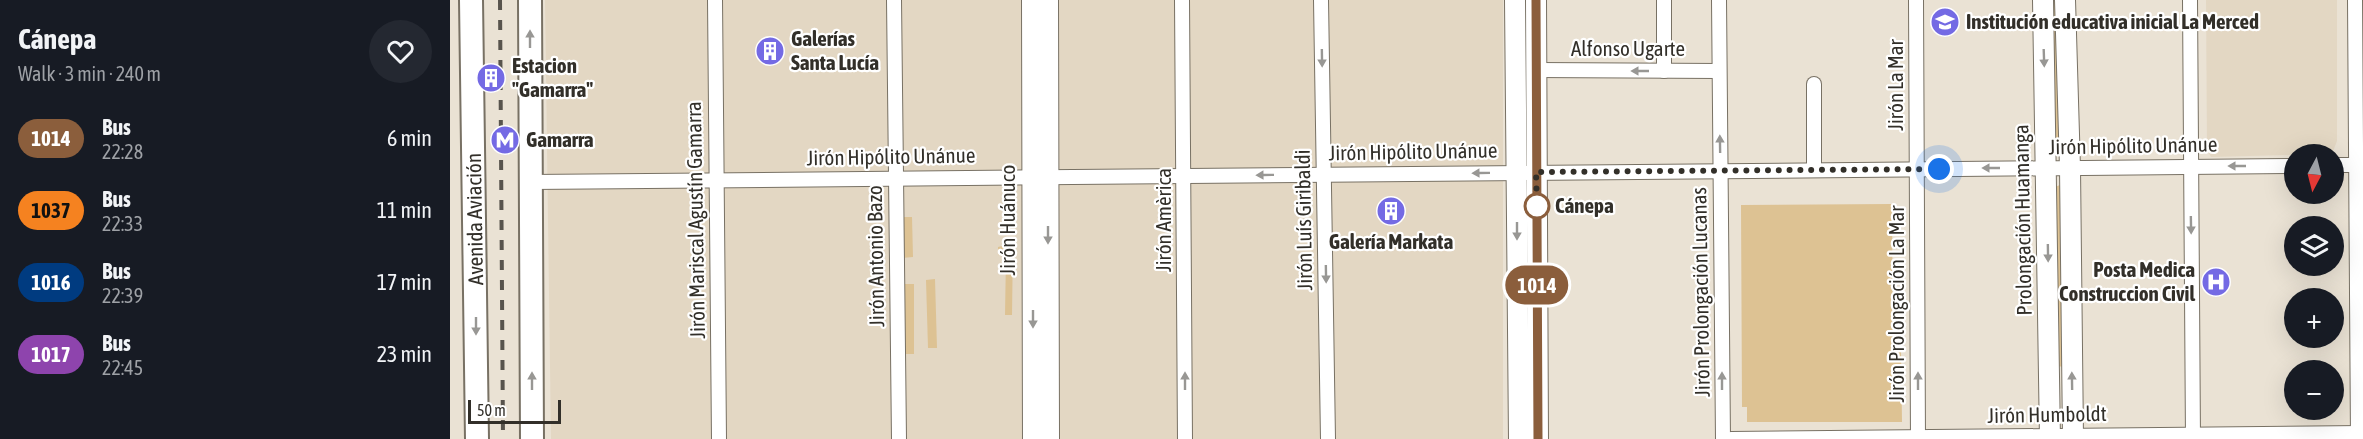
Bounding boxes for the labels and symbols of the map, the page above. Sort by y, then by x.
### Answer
school or university icon: Institución educativa inicial La Merced [1929,6,1961,38]
place label: Institución educativa inicial La Merced [1966,9,2259,33]
place label: Galerías Santa Lucía [791,26,879,74]
one-way arrow [525,29,535,48]
building icon: Galerías Santa Lucía [754,35,786,67]
street label: Alfonso Ugarte [1571,36,1685,60]
street label: Jirón La Mar [1883,38,1907,131]
one-way arrow [1317,49,1327,68]
one-way arrow [2039,49,2049,68]
place label: Estacion "Gamarra" [512,53,593,101]
building icon: Estacion "Gamarra" [475,62,507,94]
one-way arrow [1630,66,1649,75]
street label: Jirón Mariscal Agustín Gamarra [681,101,709,339]
metro station icon: Gamarra [489,124,521,156]
street label: Prolongación Huamanga [2008,124,2036,316]
place label: Gamarra [526,127,594,151]
street label: Jirón Hipólito Unánue [2048,132,2218,158]
one-way arrow [1715,134,1725,153]
street label: Jirón Hipólito Unánue [1328,138,1498,164]
street label: Jirón Hipólito Unánue [806,143,976,169]
north arrow [2284,144,2344,204]
street label: Jirón Luís Giribaldi [1290,149,1316,291]
street label: Avenida Aviación [461,153,487,285]
your location [1924,154,1954,184]
one-way arrow [2227,161,2246,171]
one-way arrow [1981,163,2000,173]
street label: Jirón Huánuco [995,165,1019,275]
street label: Jirón Amèrica [1151,168,1175,272]
one-way arrow [1471,168,1490,178]
one-way arrow [1255,170,1274,180]
street label: Jirón Antonio Bazo [862,185,888,327]
street label: Jirón Prolongación Lucanas [1686,187,1714,397]
marker: Cánepa [1524,193,1550,219]
place label: Cánepa [1555,193,1614,217]
building icon: Galería Markata [1375,195,1407,227]
street label: Jirón Prolongación La Mar [1884,205,1908,403]
one-way arrow [2186,216,2196,235]
one-way arrow [1512,221,1522,240]
one-way arrow [1043,226,1053,245]
place label: Galería Markata [1329,229,1453,253]
one-way arrow [2043,244,2053,263]
place label: Posta Medica Construccion Civil [2059,257,2195,305]
one-way arrow [1321,265,1330,284]
line badge: 1014 [1495,266,1579,304]
hospital icon: Posta Medica Construccion Civil [2200,266,2232,298]
one-way arrow [1028,310,1038,329]
one-way arrow [471,316,481,335]
one-way arrow [527,371,537,390]
one-way arrow [1180,371,1190,390]
one-way arrow [1718,371,1727,390]
one-way arrow [1913,371,1923,390]
one-way arrow [2068,371,2077,390]
scale bar [468,397,561,424]
street label: Jirón Humboldt [1987,401,2107,427]

